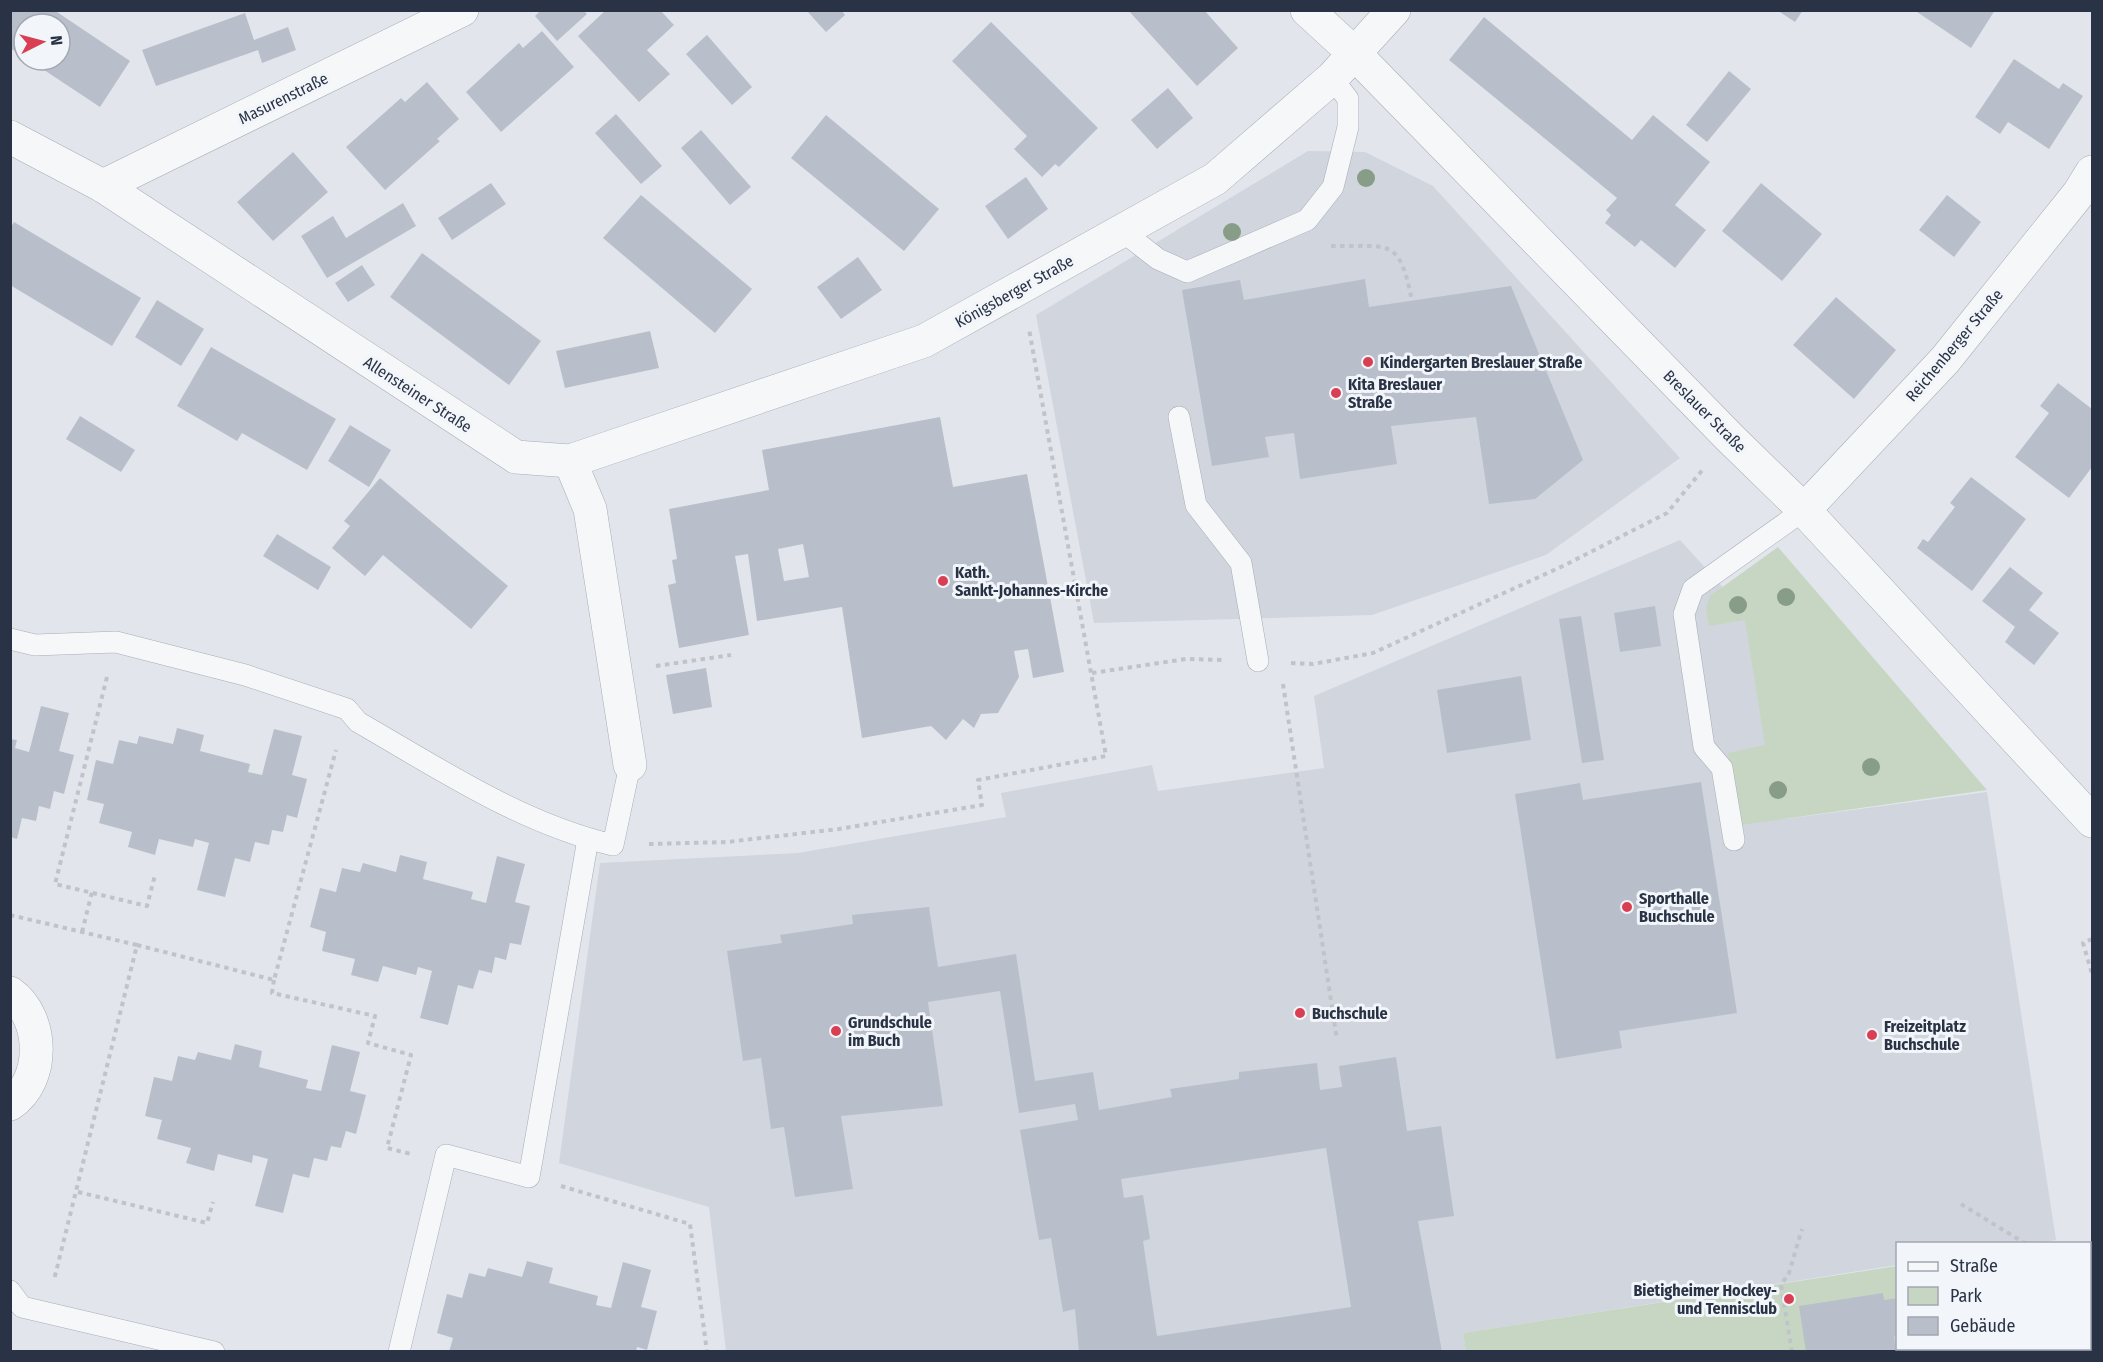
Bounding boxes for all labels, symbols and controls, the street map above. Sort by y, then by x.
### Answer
north arrow [12,12,72,72]
text: N [46,35,66,46]
street label: Masurenstraße [235,69,331,128]
street label: Königsberger Straße [952,251,1077,332]
street label: Reichenberger Straße [1902,285,2007,405]
street label: Allensteiner Straße [360,352,475,437]
place label: Kindergarten Breslauer Straße [1380,353,1582,372]
marker: Kindergarten Breslauer Straße [1361,355,1375,369]
street label: Breslauer Straße [1659,366,1750,457]
place label: Kita Breslauer Straße [1348,375,1442,412]
marker: Kita Breslauer Straße [1329,386,1343,400]
place label: Kath. Sankt-Johannes-Kirche [955,563,1108,600]
marker: Kath. Sankt-Johannes-Kirche [936,574,950,588]
place label: Sporthalle Buchschule [1639,889,1715,926]
marker: Sporthalle Buchschule [1620,900,1634,914]
place label: Buchschule [1312,1004,1388,1023]
marker: Buchschule [1293,1006,1307,1020]
place label: Grundschule im Buch [848,1013,932,1050]
place label: Freizeitplatz Buchschule [1884,1017,1966,1054]
marker: Grundschule im Buch [829,1024,843,1038]
marker: Freizeitplatz Buchschule [1865,1028,1879,1042]
legend [1896,1242,2091,1350]
text: Straße [1950,1255,1998,1277]
place label: Bietigheimer Hockey- und Tennisclub [1633,1281,1777,1318]
text: Park [1950,1285,1983,1307]
marker: Bietigheimer Hockey- und Tennisclub [1782,1292,1796,1306]
text: Gebäude [1950,1315,2016,1337]

